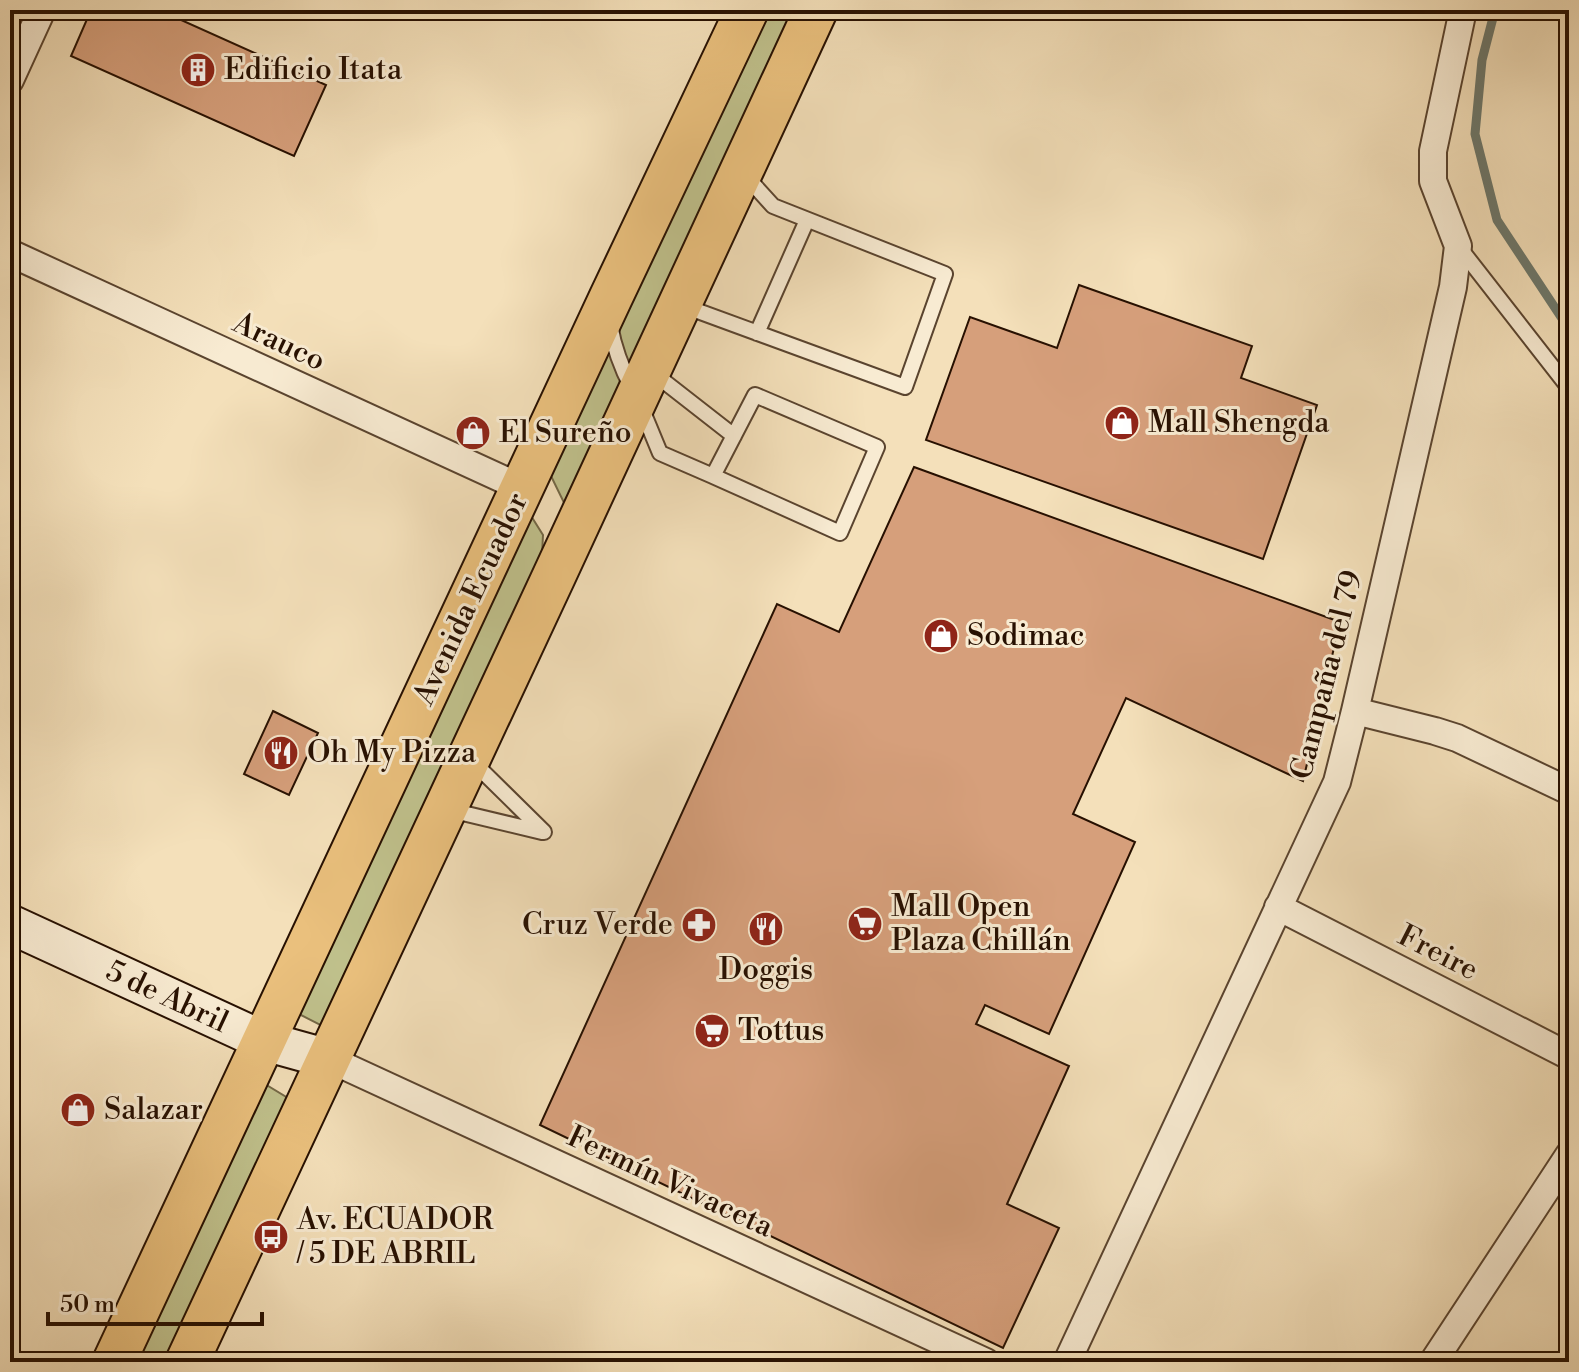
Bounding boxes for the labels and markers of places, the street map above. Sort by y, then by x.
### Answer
building icon: Edificio Itata [179,51,217,89]
place label: Edificio Itata [224,51,403,89]
shop icon: Mall Shengda [1103,404,1141,442]
place label: Mall Shengda [1148,404,1330,442]
shop icon: El Sureño [454,414,492,452]
place label: El Sureño [499,414,632,452]
shop icon: Sodimac [922,617,960,655]
place label: Sodimac [967,617,1085,655]
restaurant icon: Oh My Pizza [262,734,300,772]
place label: Oh My Pizza [307,734,477,772]
place label: Mall Open Plaza Chillán [891,888,1071,960]
supermarket icon: Mall Open Plaza Chillán [846,905,884,943]
place label: Cruz Verde [522,906,673,944]
pharmacy icon: Cruz Verde [680,906,718,944]
restaurant icon: Doggis [747,910,785,948]
place label: Doggis [719,951,813,989]
supermarket icon: Tottus [693,1012,731,1050]
place label: Tottus [738,1012,825,1050]
shop icon: Salazar [59,1091,97,1129]
place label: Salazar [104,1091,203,1129]
place label: Av. ECUADOR / 5 DE ABRIL [296,1201,494,1273]
bus stop icon: Av. ECUADOR / 5 DE ABRIL [252,1218,290,1256]

